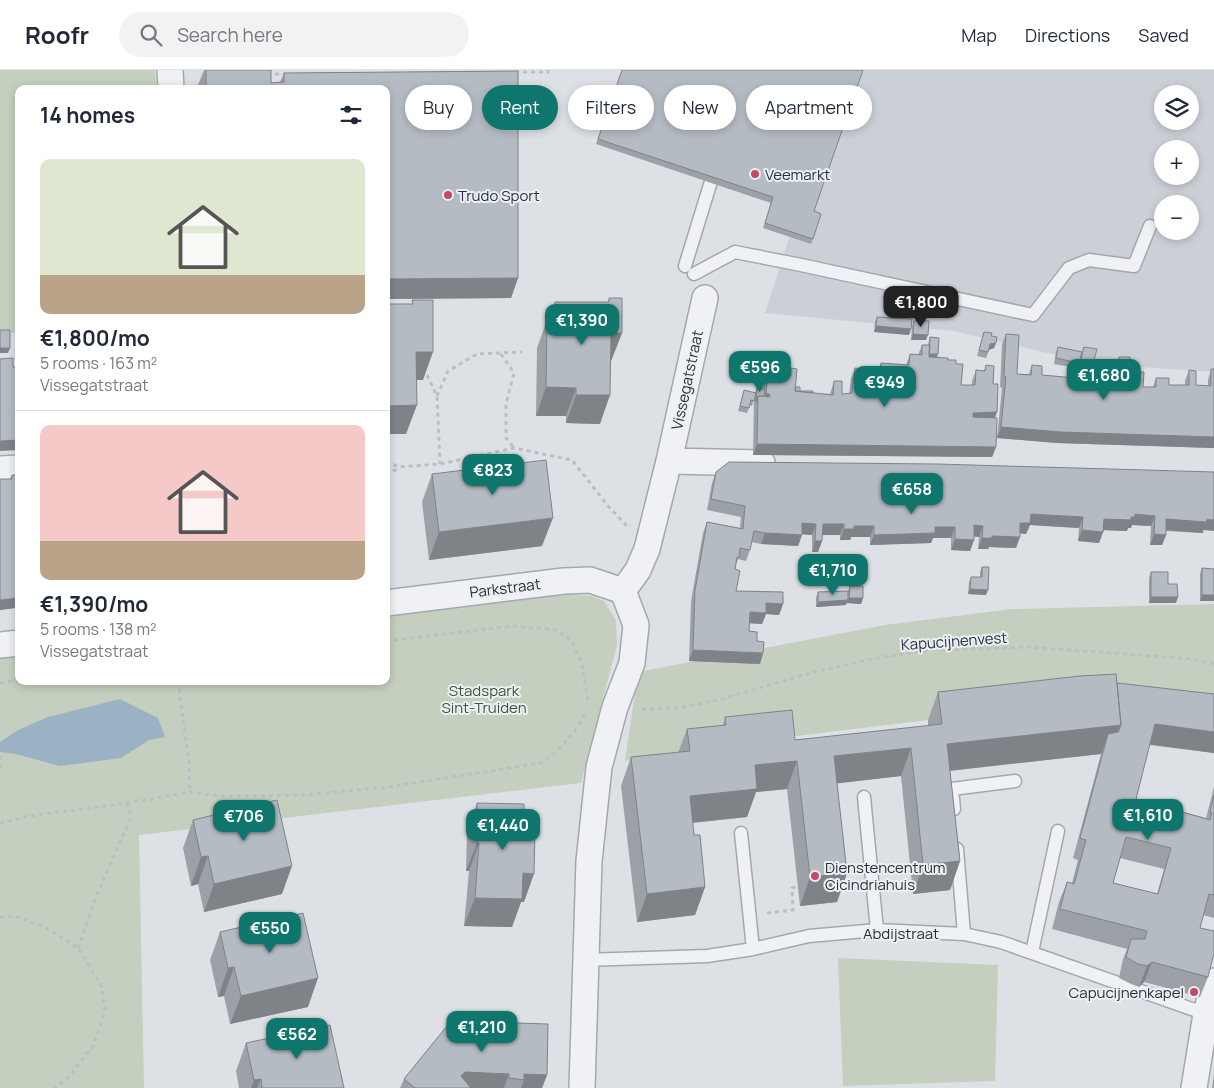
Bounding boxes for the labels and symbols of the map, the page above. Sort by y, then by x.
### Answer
place label: Veemarkt [765,164,830,185]
marker: Veemarkt [749,168,761,180]
place label: Trudo Sport [458,185,540,206]
marker: Trudo Sport [442,189,454,201]
pin: €1,800 [880,286,962,328]
pin: €1,390 [541,304,623,346]
street label: Vissegatstraat [666,328,708,432]
pin: €596 [730,350,790,393]
pin: €1,680 [1063,358,1145,401]
pin: €949 [855,366,915,408]
pin: €823 [463,454,523,496]
pin: €658 [882,472,942,515]
pin: €1,710 [792,554,874,596]
street label: Parkstraat [468,573,542,603]
street label: Kapucijnenvest [900,627,1008,655]
park label: Stadspark Sint-Truiden [441,680,527,718]
pin: €1,610 [1107,798,1189,841]
pin: €706 [214,800,274,842]
pin: €1,440 [462,808,544,851]
place label: Dienstencentrum Cicindriahuis [825,857,946,895]
marker: Dienstencentrum Cicindriahuis [809,870,821,882]
pin: €550 [240,912,300,954]
street label: Abdijstraat [863,923,939,944]
place label: Capucijnenkapel [1069,982,1184,1003]
marker: Capucijnenkapel [1188,986,1200,998]
pin: €1,210 [441,1010,523,1053]
pin: €562 [267,1018,327,1060]

